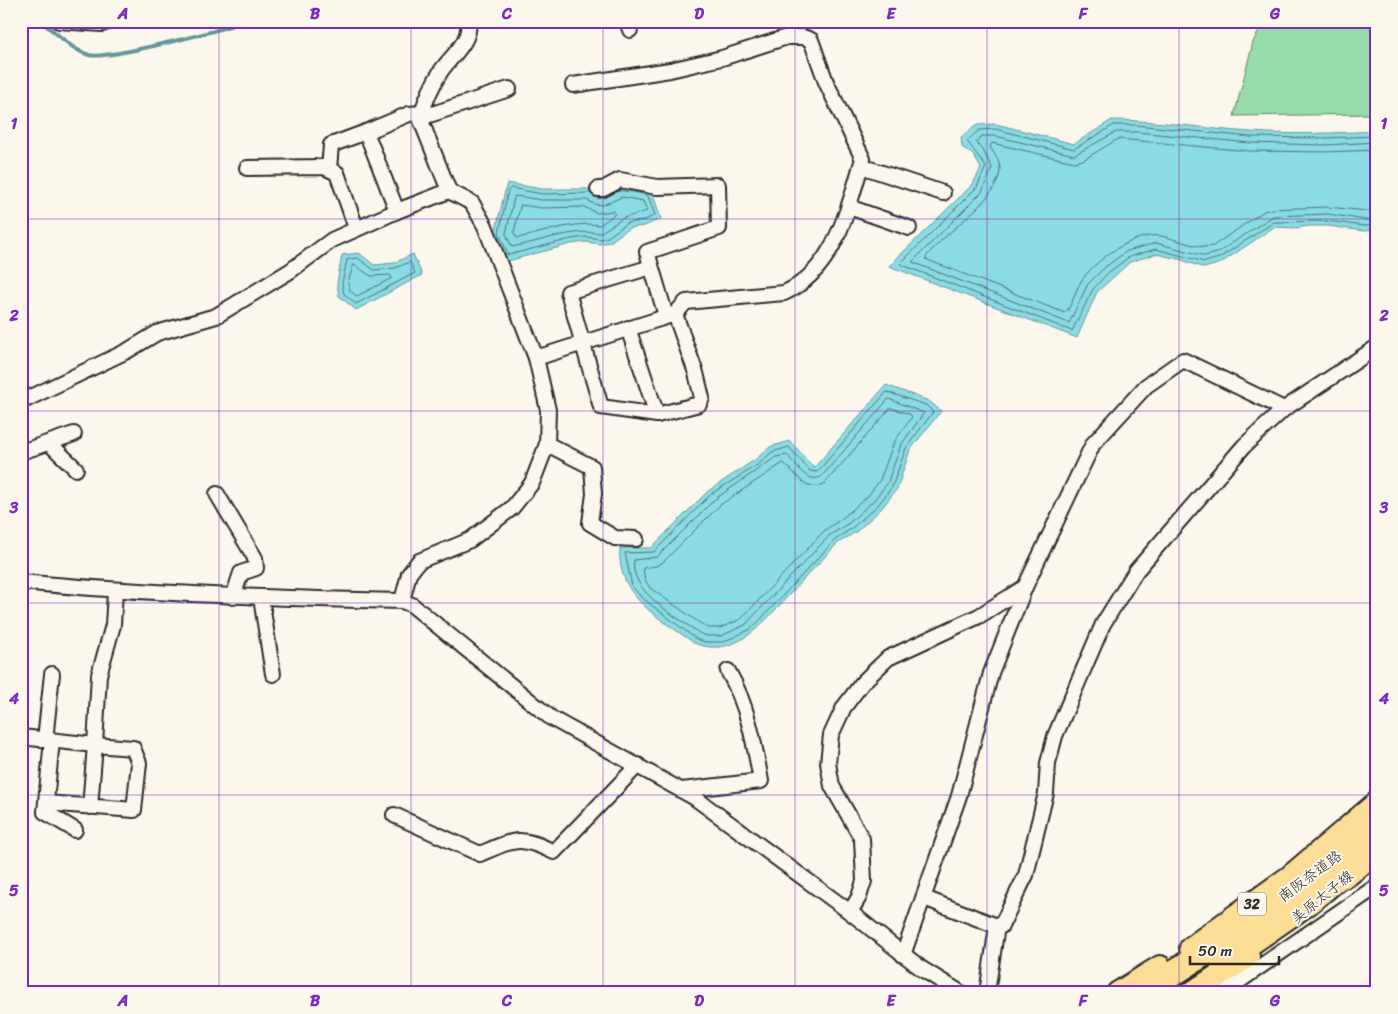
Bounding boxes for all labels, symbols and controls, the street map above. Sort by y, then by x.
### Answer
text: A [117,0,128,28]
text: B [310,0,321,28]
text: C [501,0,513,28]
text: D [694,0,704,28]
text: E [887,0,897,28]
text: F [1078,0,1089,28]
text: G [1269,0,1281,28]
text: 1 [11,109,18,138]
text: 1 [1381,109,1388,138]
text: 2 [8,301,19,330]
text: 2 [1378,301,1389,330]
text: 3 [9,493,19,522]
text: 3 [1379,493,1389,522]
text: 4 [8,684,19,713]
text: 4 [1378,684,1389,713]
street label: 南阪奈道路 [1272,843,1348,909]
street label: 美原太子線 [1285,863,1359,931]
text: 5 [9,876,19,905]
text: 5 [1379,876,1389,905]
road number: 32 [1238,892,1266,916]
scale bar [1190,934,1279,966]
text: 50 m [1198,938,1233,964]
text: A [117,986,128,1014]
text: B [310,986,321,1014]
text: C [501,986,513,1014]
text: D [694,986,704,1014]
text: E [887,986,897,1014]
text: F [1078,986,1089,1014]
text: G [1269,986,1281,1014]

